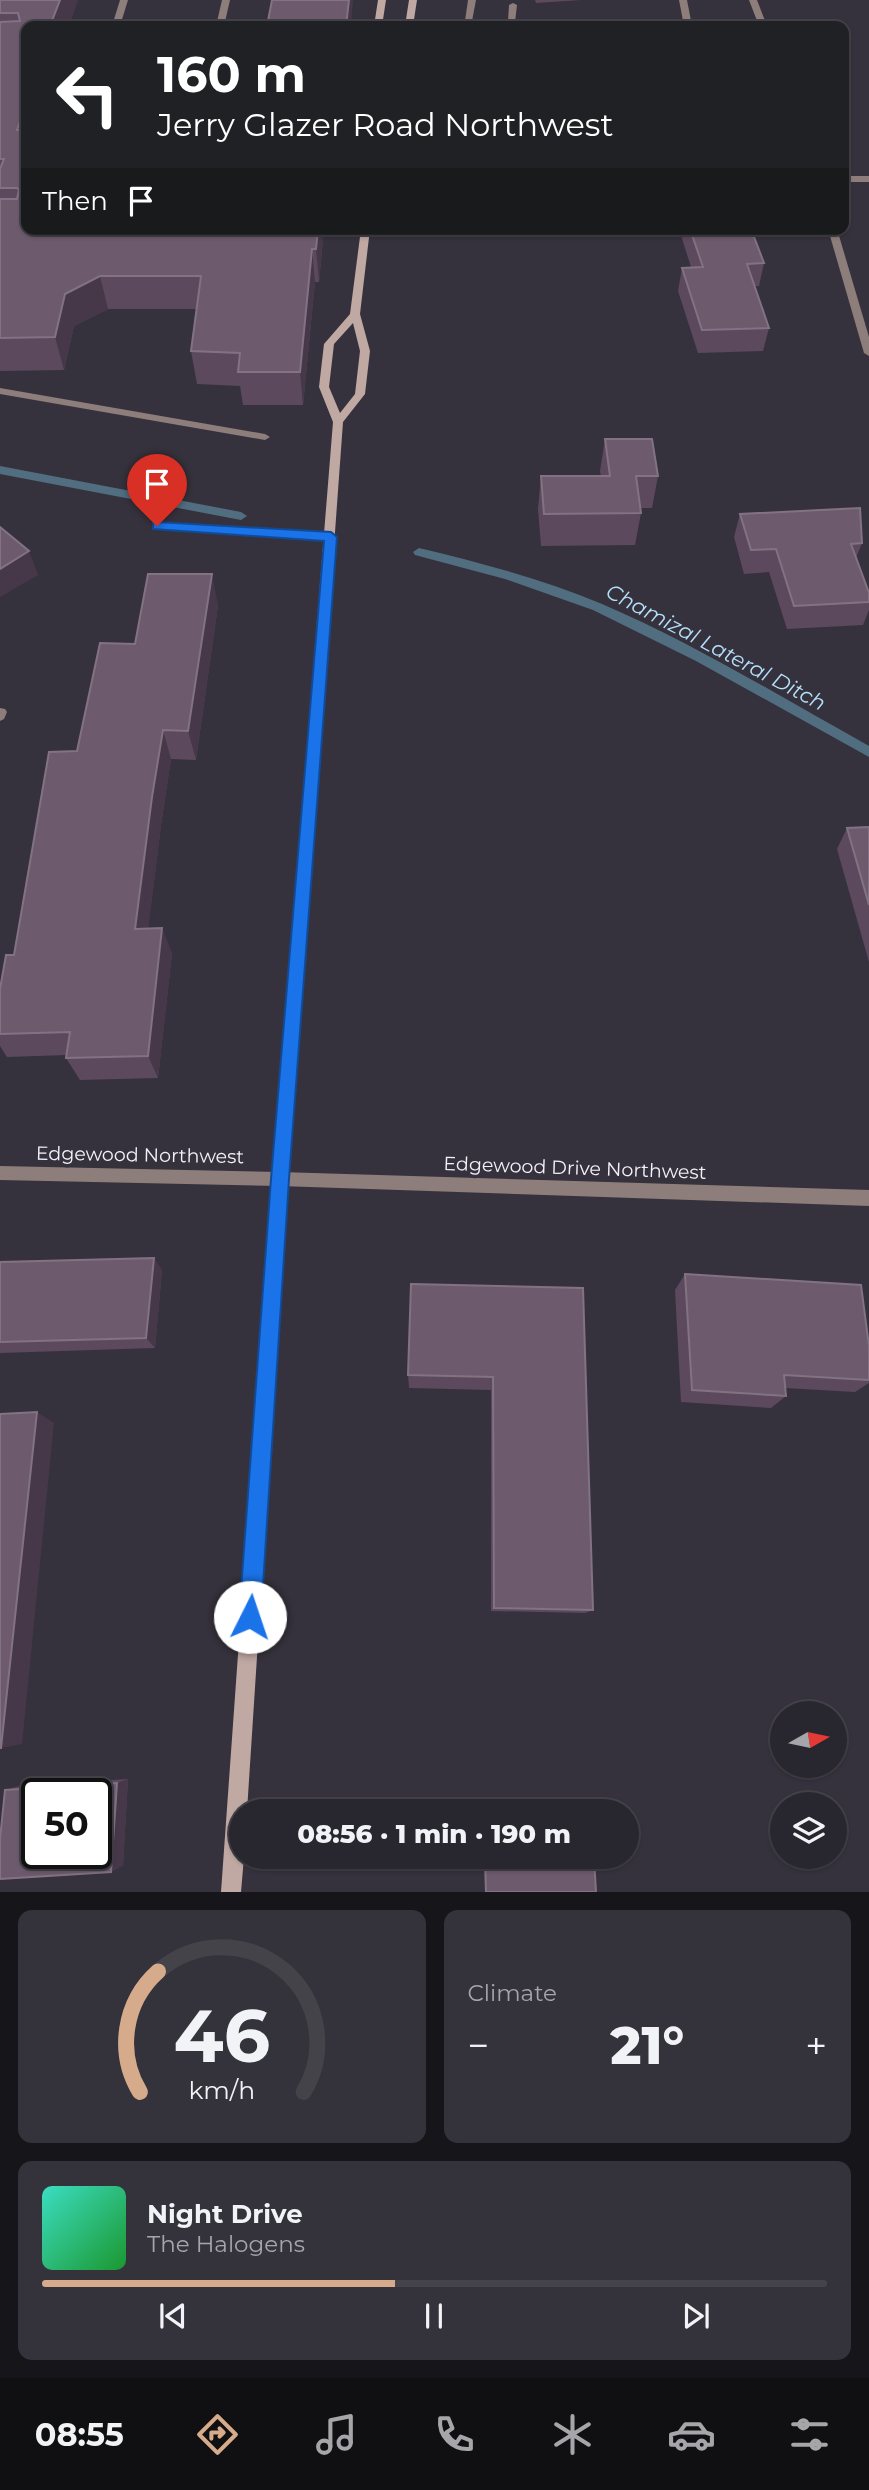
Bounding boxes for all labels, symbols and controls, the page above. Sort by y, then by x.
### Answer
text: 160 m [157,45,306,104]
icon: left [42,49,133,140]
text: Jerry Glazer Road Northwest [157,105,613,144]
icon: arrive [122,182,160,220]
text: Then [42,185,108,217]
pin [127,454,187,526]
icon: arrive [138,465,176,503]
water label: Chamizal Lateral Ditch [602,578,830,716]
street label: Edgewood Northwest [36,1142,245,1168]
street label: Edgewood Drive Northwest [443,1152,707,1184]
position arrow [213,1580,287,1654]
north arrow [770,1701,847,1778]
map controls [770,1701,847,1869]
speed limit sign: 50 [21,1778,112,1869]
button: layers [770,1792,847,1869]
text: 08:56 · 1 min · 190 m [297,1818,571,1850]
text: Climate [468,1979,557,2007]
text: 46 [173,1993,270,2081]
text: 21° [610,2014,684,2077]
text: − [468,2022,489,2069]
text: + [805,2022,827,2069]
text: km/h [188,2075,255,2105]
text: Night Drive [147,2198,303,2230]
text: The Halogens [147,2230,305,2258]
icon: previous [154,2297,192,2335]
icon: pause [415,2297,453,2335]
icon: next [677,2297,715,2335]
icon: directions [193,2410,242,2459]
icon: music [312,2410,361,2459]
icon: phone [430,2410,479,2459]
icon: climate [548,2410,597,2459]
icon: car [667,2410,716,2459]
icon: filters [785,2410,834,2459]
text: 08:55 [35,2415,124,2454]

